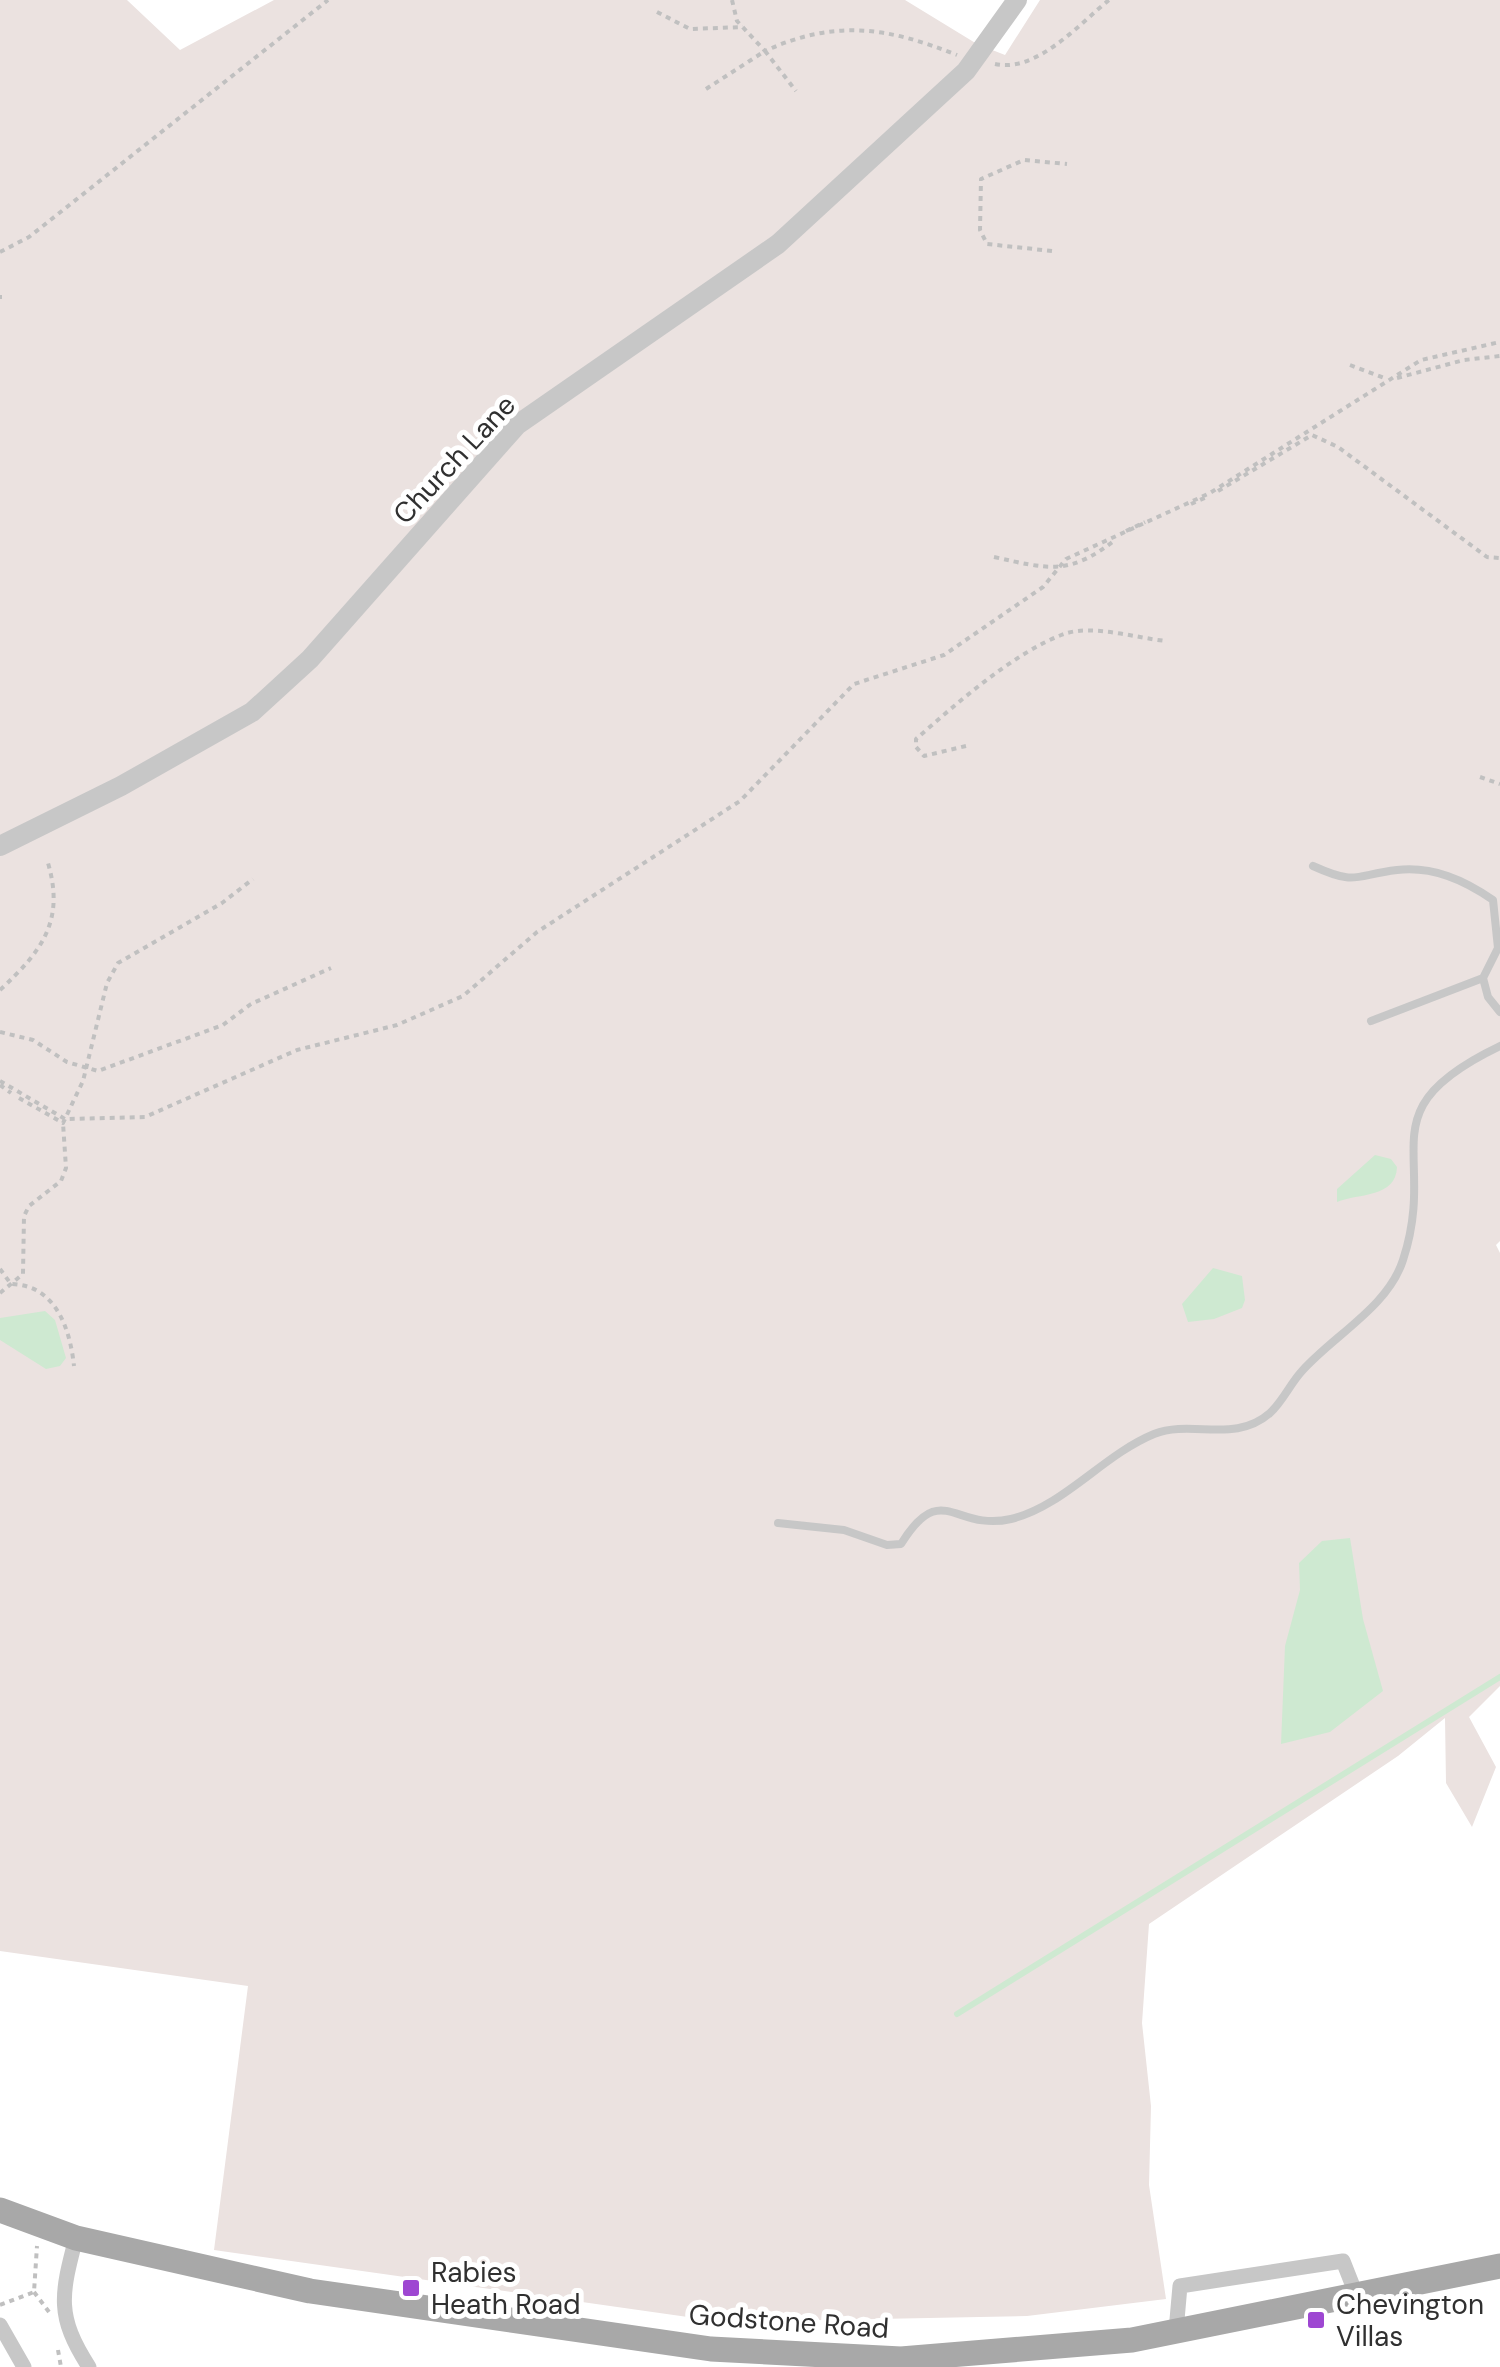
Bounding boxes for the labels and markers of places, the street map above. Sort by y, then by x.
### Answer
place label: Rabies Heath Road [431,2254,581,2323]
marker: Rabies Heath Road [400,2277,422,2299]
place label: Chevington Villas [1336,2286,1484,2355]
marker: Chevington Villas [1305,2309,1327,2331]

